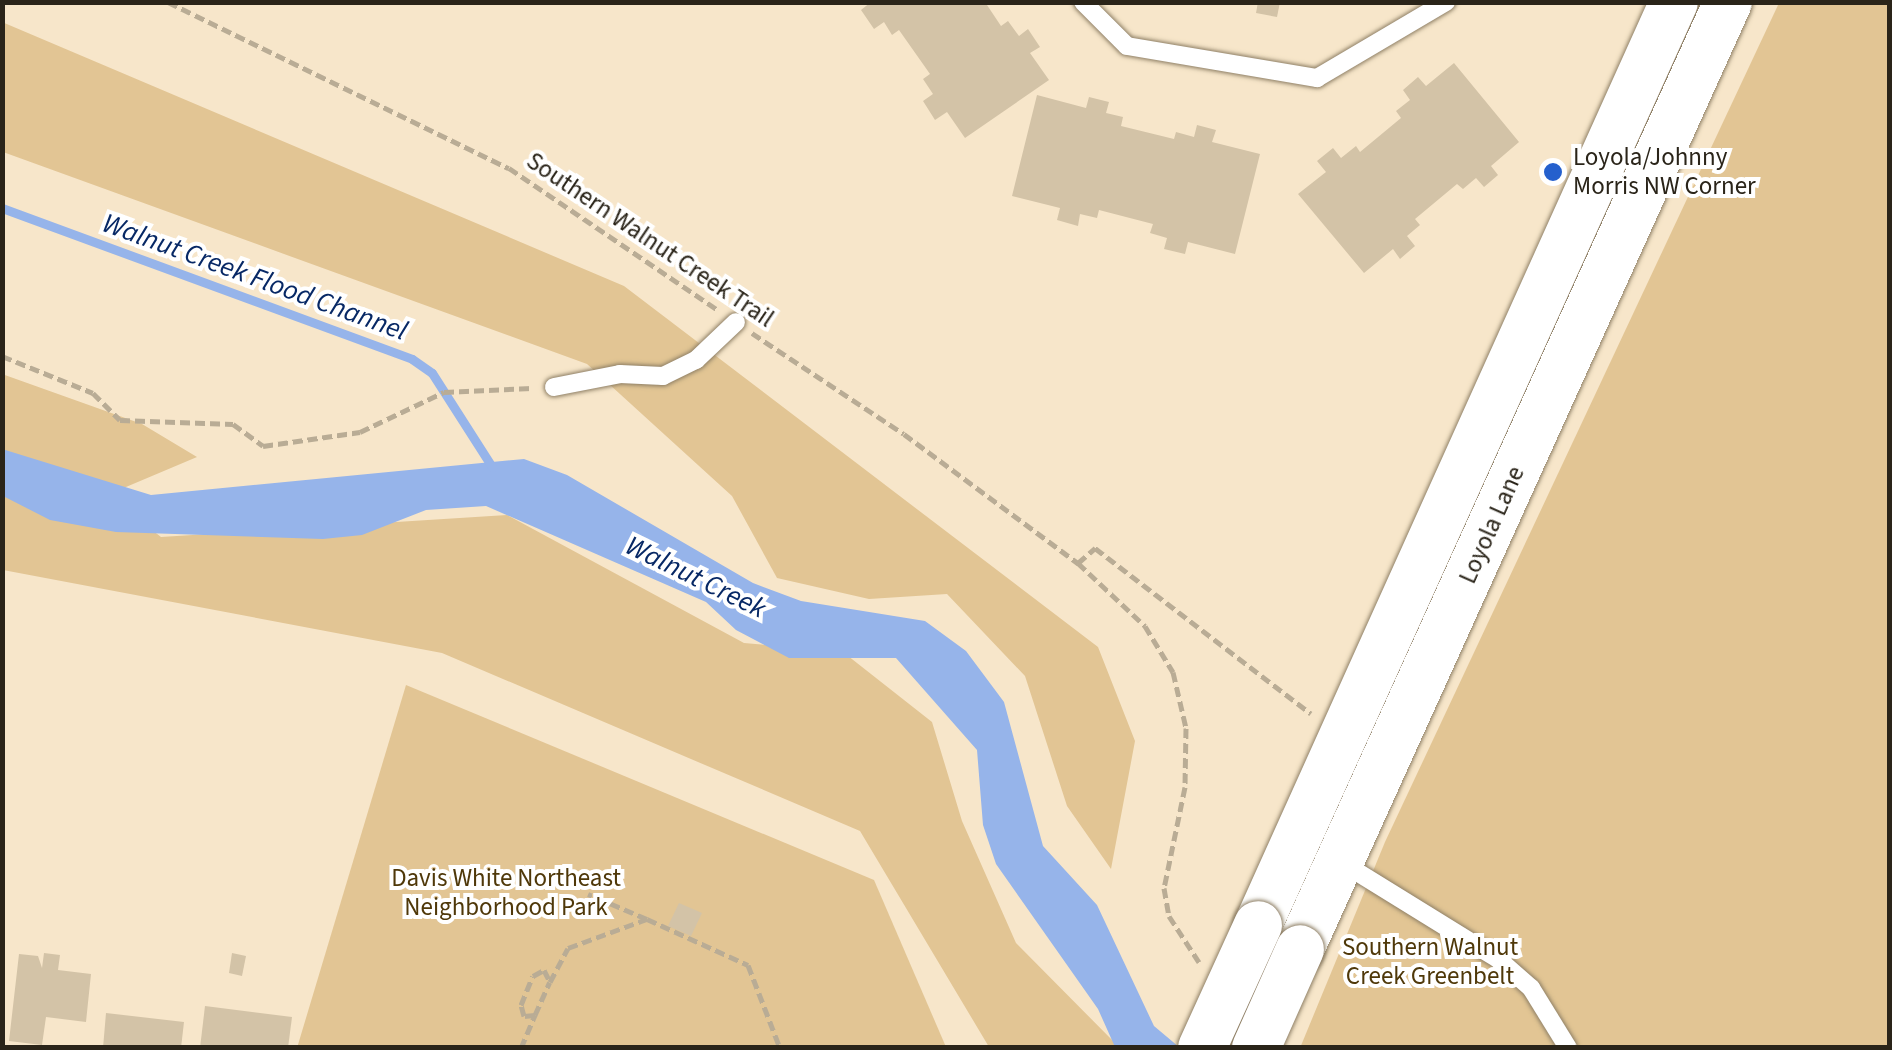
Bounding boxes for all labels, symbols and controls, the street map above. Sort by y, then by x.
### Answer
place label: Loyola/Johnny Morris NW Corner [1573,143,1756,202]
street label: Southern Walnut Creek Trail [521,146,779,334]
marker: Loyola/Johnny Morris NW Corner [1542,161,1564,183]
water label: Walnut Creek Flood Channel [98,206,412,348]
street label: Loyola Lane [1453,462,1531,588]
water label: Walnut Creek [620,529,772,625]
park label: Davis White Northeast Neighborhood Park [391,864,621,923]
park label: Southern Walnut Creek Greenbelt [1342,933,1518,992]

